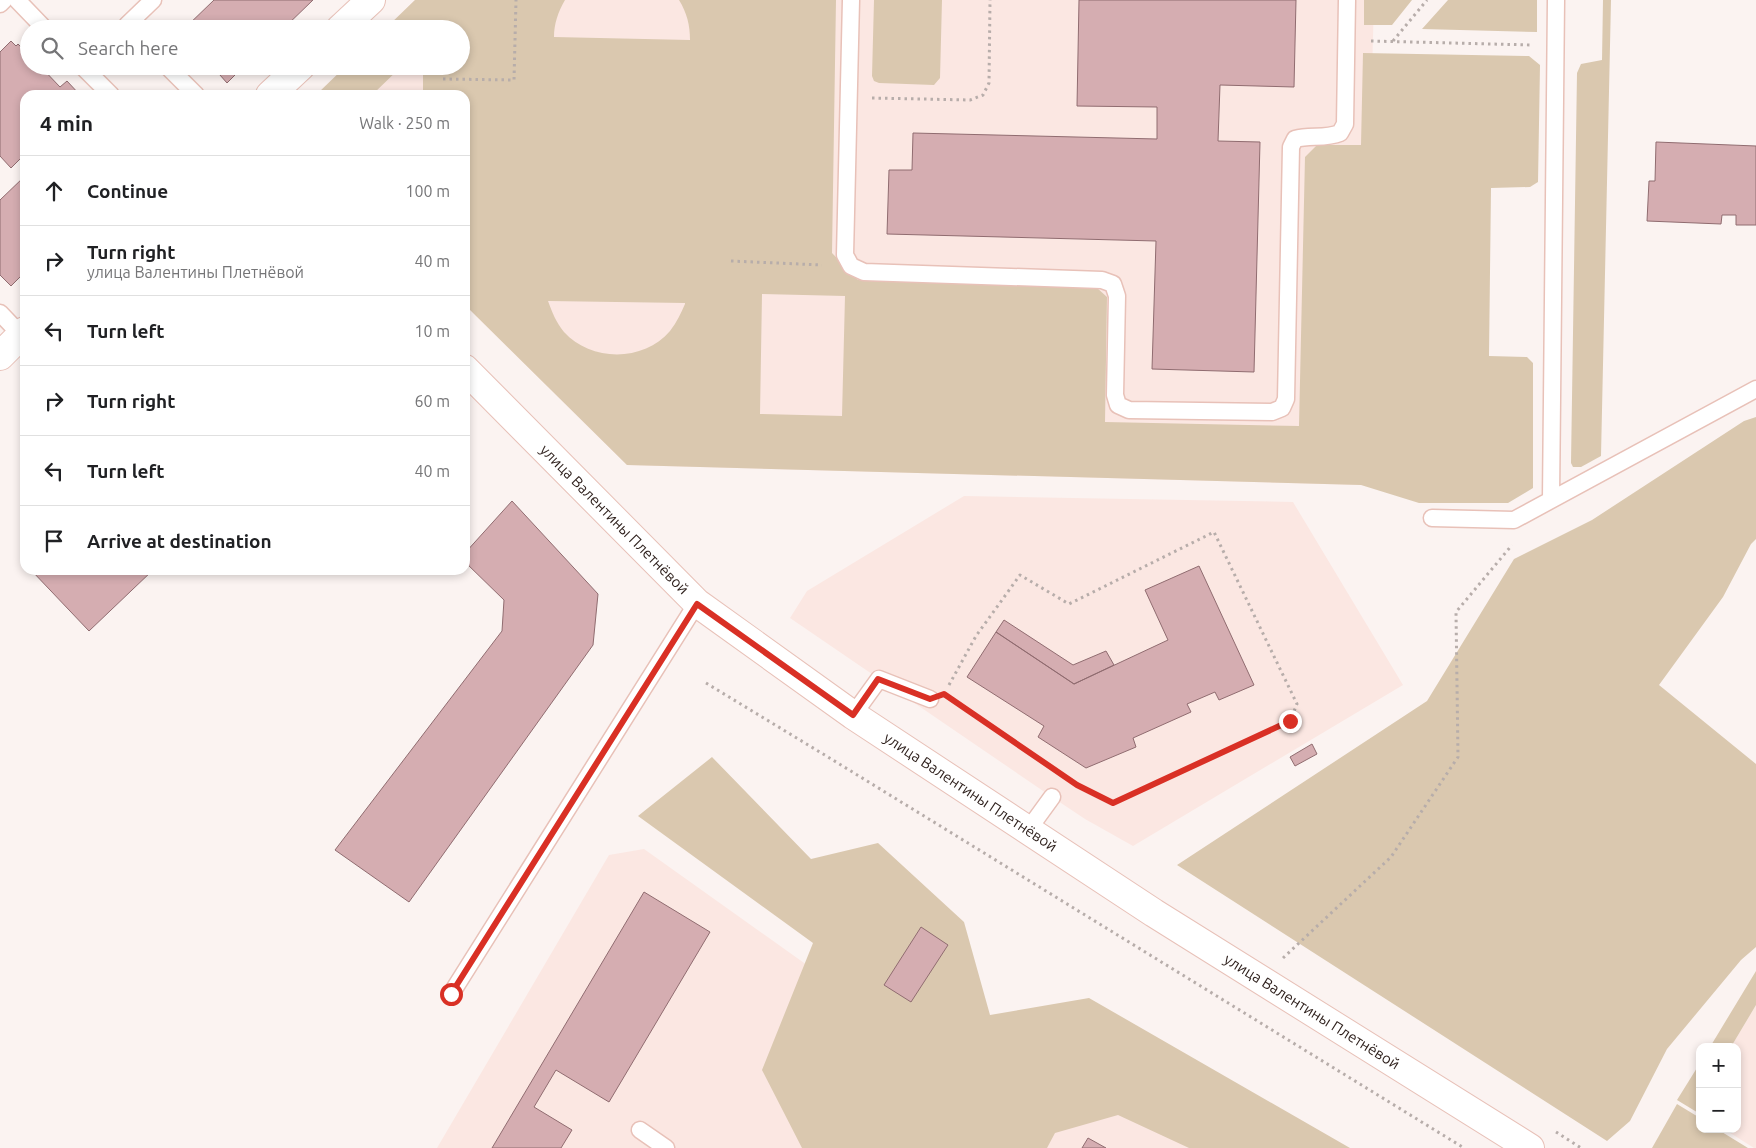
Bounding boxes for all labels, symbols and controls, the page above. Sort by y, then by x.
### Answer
search box [20,20,470,75]
icon: search [38,34,66,62]
text: Search here [78,37,178,59]
text: 4 min [40,111,93,135]
text: Walk · 250 m [359,114,450,132]
icon: ahead [40,177,68,205]
text: Continue [87,180,168,202]
text: 100 m [405,182,450,200]
text: Turn right [87,241,175,263]
icon: right [40,247,68,275]
text: 40 m [414,252,450,270]
text: улица Валентины Плетнёвой [87,263,304,281]
icon: left [40,317,68,345]
text: Turn left [87,320,165,342]
text: 10 m [414,322,450,340]
icon: right [40,387,68,415]
text: Turn right [87,390,175,412]
text: 60 m [414,392,450,410]
street label: улица Валентины Плетнёвой [537,441,692,597]
icon: left [40,457,68,485]
text: Turn left [87,460,165,482]
text: 40 m [414,462,450,480]
icon: arrive [40,527,68,555]
text: Arrive at destination [87,530,272,552]
route end [1279,710,1302,733]
street label: улица Валентины Плетнёвой [881,729,1060,855]
street label: улица Валентины Плетнёвой [1221,950,1403,1072]
route start [440,983,463,1006]
map controls [1696,1043,1741,1133]
button: + [1696,1043,1741,1088]
button: − [1696,1088,1741,1133]

